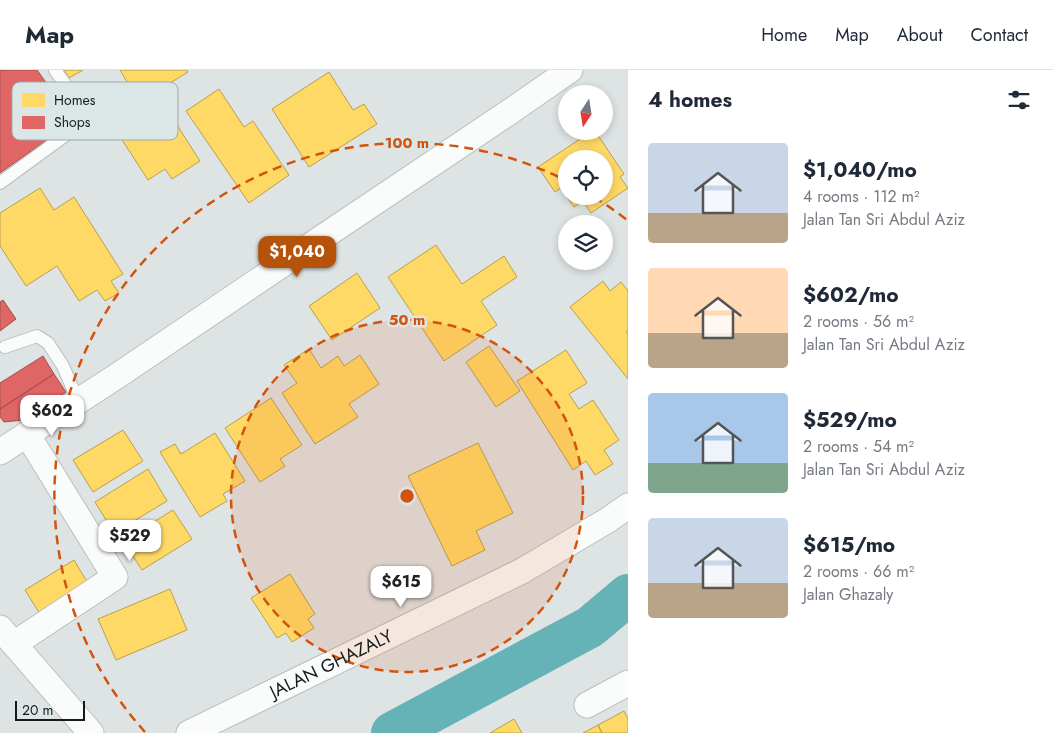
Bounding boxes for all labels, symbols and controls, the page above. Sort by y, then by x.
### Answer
text: Map [25,17,74,52]
text: Home [761,22,807,48]
text: Map [835,22,869,48]
text: About [897,22,942,48]
text: Contact [970,22,1028,48]
legend [12,82,178,140]
north arrow [558,85,612,140]
map controls [558,85,613,270]
text: 4 homes [648,85,732,115]
icon: filters [1005,86,1033,114]
text: Homes [54,90,96,110]
text: Shops [54,112,91,132]
text: 100 m [385,132,429,154]
button: locate [558,150,613,205]
text: $1,040/mo [803,155,917,185]
icon: home [688,163,748,223]
text: 4 rooms · 112 m² [803,185,920,208]
text: Jalan Tan Sri Abdul Aziz [803,208,965,231]
button: layers [558,215,613,270]
pin: $1,040 [256,236,338,278]
text: $1,040 [269,240,325,263]
text: $602/mo [803,280,899,310]
icon: home [688,288,748,348]
text: 50 m [389,309,425,331]
text: 2 rooms · 56 m² [803,310,914,333]
text: Jalan Tan Sri Abdul Aziz [803,333,965,356]
pin: $602 [22,394,82,437]
text: $602 [31,399,73,422]
text: $529/mo [803,405,897,435]
icon: home [688,413,748,473]
text: 2 rooms · 54 m² [803,435,914,458]
text: Jalan Tan Sri Abdul Aziz [803,458,965,481]
centre of rings [398,487,416,505]
pin: $529 [100,520,160,562]
text: $529 [109,524,151,547]
text: $615/mo [803,530,895,560]
icon: home [688,538,748,598]
text: 2 rooms · 66 m² [803,560,914,583]
pin: $615 [371,566,431,608]
text: $615 [381,570,421,593]
text: Jalan Ghazaly [803,583,893,606]
street label: JALAN GHAZALY [264,623,398,706]
scale bar [15,698,85,721]
text: 20 m [22,700,54,720]

